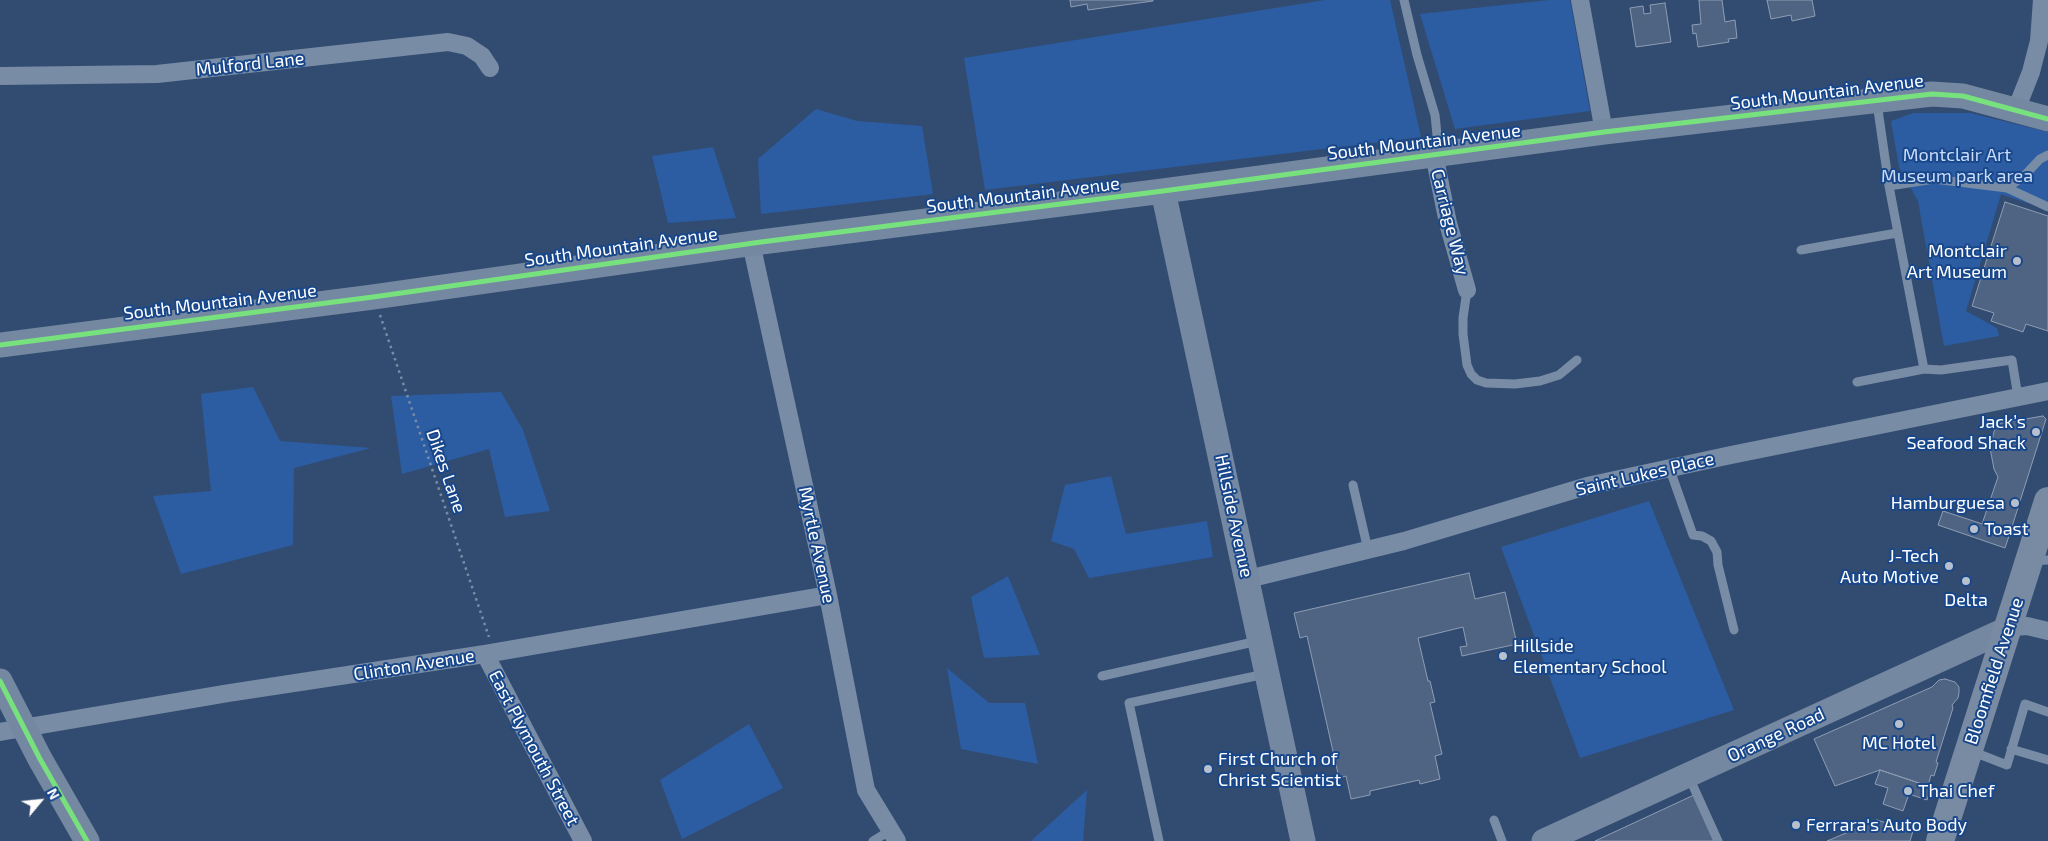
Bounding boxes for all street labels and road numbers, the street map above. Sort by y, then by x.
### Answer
street label: Mulford Lane [195,48,305,80]
street label: South Mountain Avenue [1729,69,1925,115]
street label: South Mountain Avenue [1326,119,1522,165]
street label: Carriage Way [1426,167,1474,277]
street label: South Mountain Avenue [925,172,1121,218]
street label: South Mountain Avenue [523,223,719,271]
street label: South Mountain Avenue [122,279,318,325]
street label: Dikes Lane [422,426,470,516]
street label: Saint Lukes Place [1574,448,1716,500]
street label: Hillside Avenue [1210,453,1258,579]
street label: Myrtle Avenue [794,485,840,605]
street label: Bloomfield Avenue [1960,595,2028,747]
street label: Clinton Avenue [352,645,476,685]
street label: East Plymouth Street [484,667,584,829]
street label: Orange Road [1724,703,1828,767]

